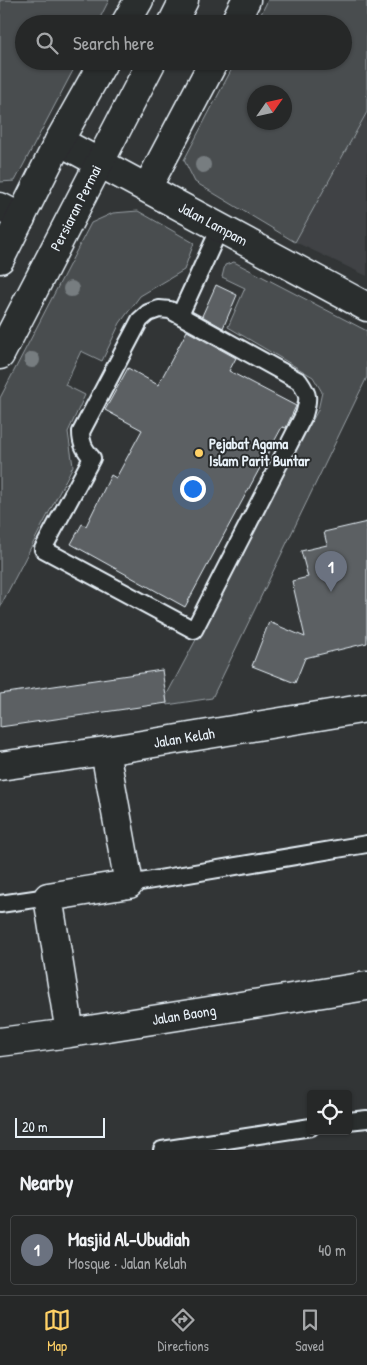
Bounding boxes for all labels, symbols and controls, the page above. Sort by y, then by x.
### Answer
search box [15,15,352,70]
icon: search [33,29,61,57]
text: Search here [73,30,154,56]
north arrow [247,85,292,130]
street label: Persiaran Permai [45,161,106,255]
street label: Jalan Lampam [175,197,252,251]
place label: Pejabat Agama Islam Parit Buntar [209,433,310,471]
marker: Pejabat Agama Islam Parit Buntar [193,447,205,459]
your location [180,476,206,502]
pin: 1 [315,551,347,592]
street label: Jalan Kelah [152,722,216,753]
street label: Jalan Baong [150,999,218,1030]
map controls [307,1090,352,1135]
button: locate [307,1090,352,1135]
scale bar [15,1115,105,1138]
text: 20 m [22,1117,48,1136]
text: Nearby [20,1168,73,1197]
text: Masjid Al-Ubudiah [68,1226,190,1252]
text: 1 [34,1239,40,1261]
text: 40 m [318,1239,346,1261]
text: Mosque · Jalan Kelah [68,1252,186,1274]
tab: Map [43,1306,71,1355]
tab: Directions [157,1306,209,1355]
tab: Saved [295,1306,324,1355]

